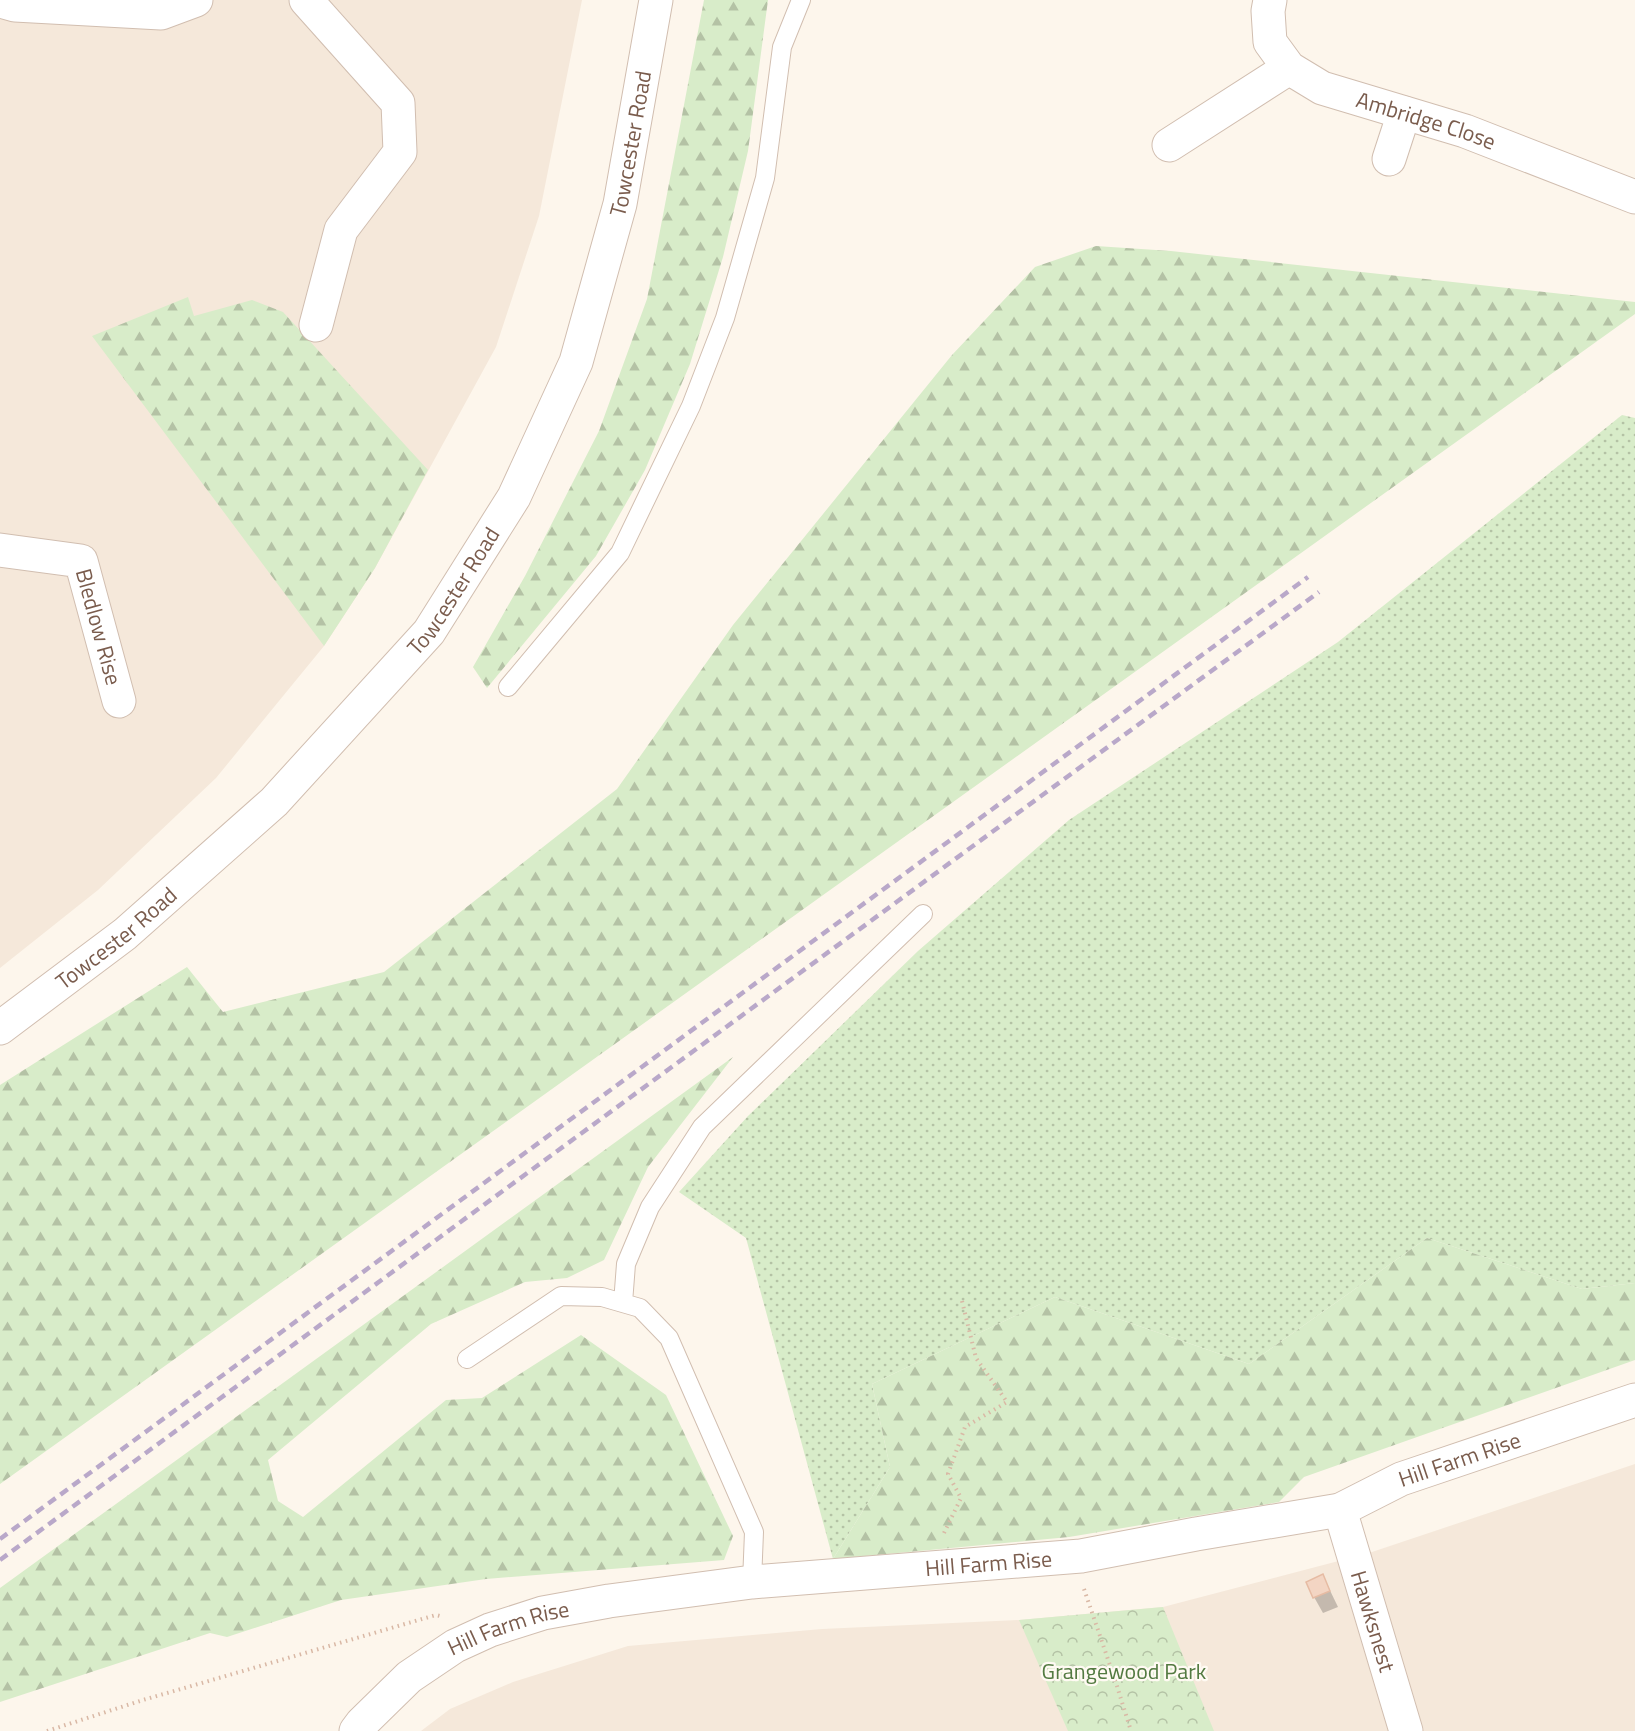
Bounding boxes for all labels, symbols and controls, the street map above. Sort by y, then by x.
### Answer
street label: Towcester Road [600,68,660,221]
street label: Ambridge Close [1352,82,1501,158]
street label: Towcester Road [399,520,508,663]
street label: Bledlow Rise [67,565,131,689]
street label: Towcester Road [48,879,184,998]
street label: Hill Farm Rise [1394,1423,1525,1496]
street label: Hill Farm Rise [924,1541,1053,1585]
street label: Hawksnest [1342,1566,1404,1676]
street label: Hill Farm Rise [442,1592,572,1664]
park label: Grangewood Park [1042,1654,1207,1688]

